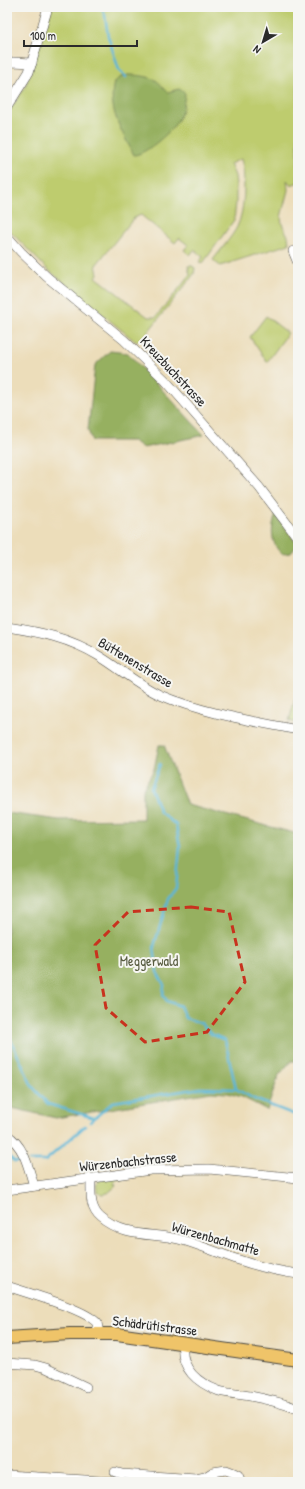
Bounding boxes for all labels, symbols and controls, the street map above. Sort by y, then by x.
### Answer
scale bar [24,22,137,48]
north arrow [243,22,283,62]
text: 100 m [30,27,56,44]
text: N [250,42,263,57]
street label: Kreuzbuchstrasse [136,332,212,411]
street label: Büttenenstrasse [95,632,177,692]
park label: Meggerwald [120,951,179,971]
street label: Würzenbachstrasse [79,1146,178,1176]
street label: Würzenbachmatte [170,1216,262,1260]
street label: Schädrütistrasse [112,1310,199,1340]

